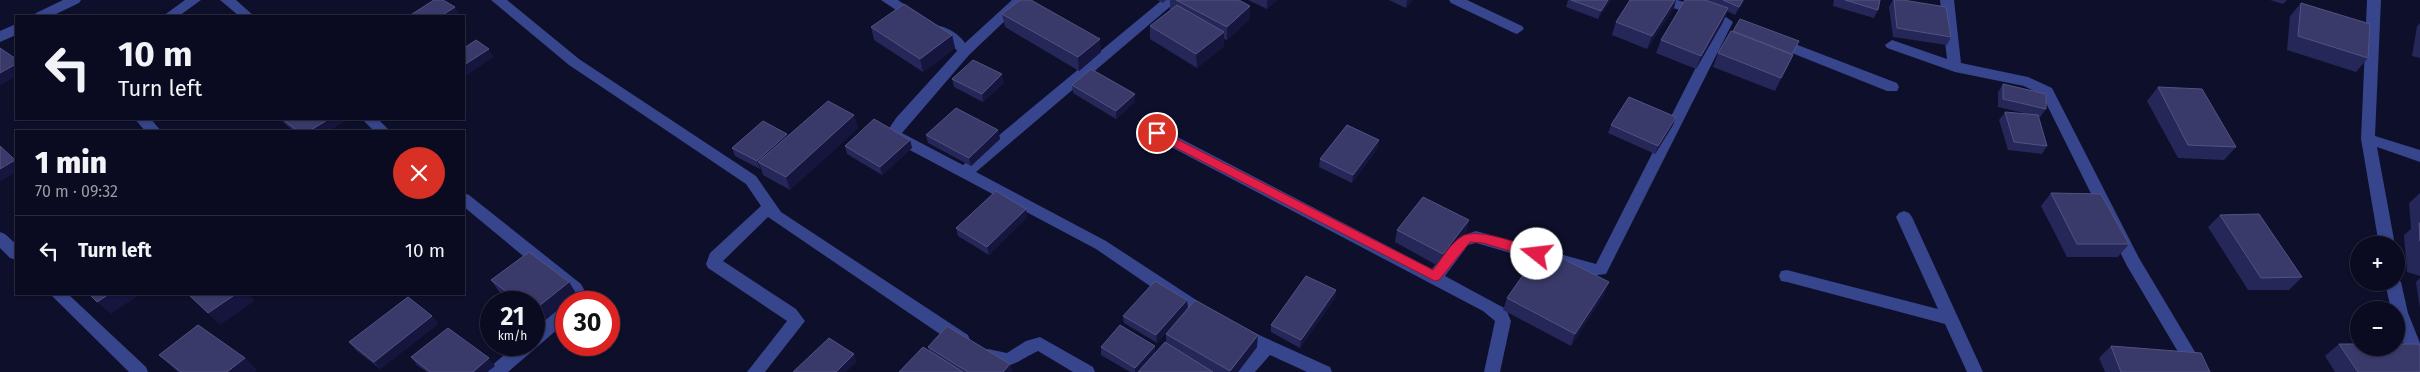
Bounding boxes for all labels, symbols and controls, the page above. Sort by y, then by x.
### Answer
text: 10 m [118,33,193,75]
icon: left [35,35,100,100]
text: Turn left [118,75,202,102]
pin [1136,112,1178,154]
icon: arrive [1143,119,1171,147]
text: 1 min [35,145,107,181]
button: close [393,147,445,199]
text: 70 m · 09:32 [35,182,118,201]
position arrow [1510,227,1562,279]
map controls [2350,236,2405,356]
button: + [2350,236,2405,291]
icon: left [35,237,63,265]
text: Turn left [78,239,152,262]
text: 10 m [405,239,445,262]
speed limit sign: 30 [555,291,620,356]
button: − [2350,301,2405,356]
text: 21 [501,302,524,332]
text: km/h [498,329,527,343]

